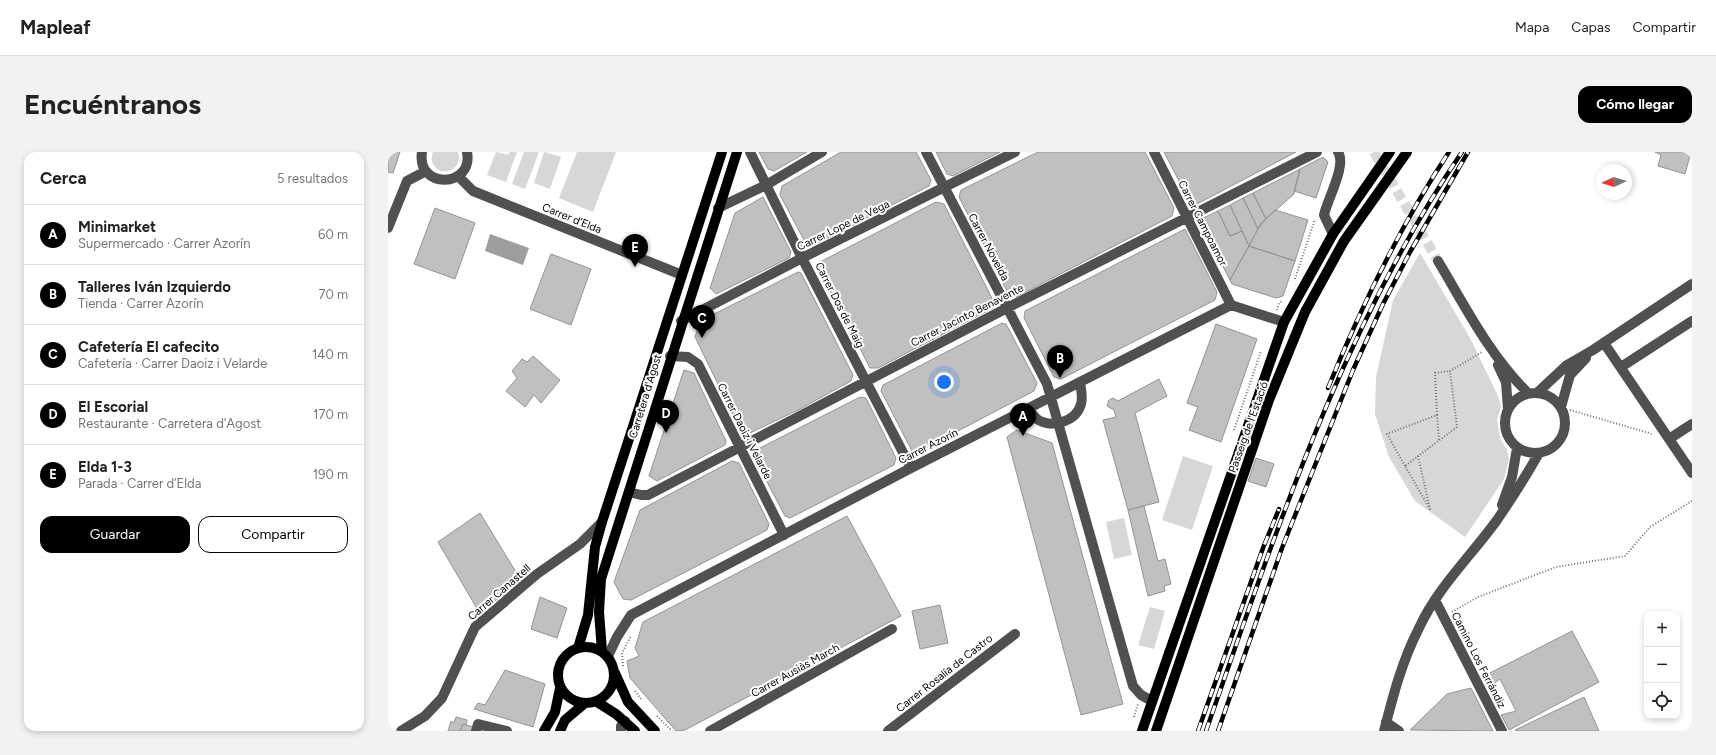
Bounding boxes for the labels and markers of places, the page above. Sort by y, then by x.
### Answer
pin: E [622,234,648,267]
pin: C [689,305,715,338]
pin: B [1047,345,1073,378]
pin: D [653,400,679,433]
pin: A [1010,403,1036,436]

